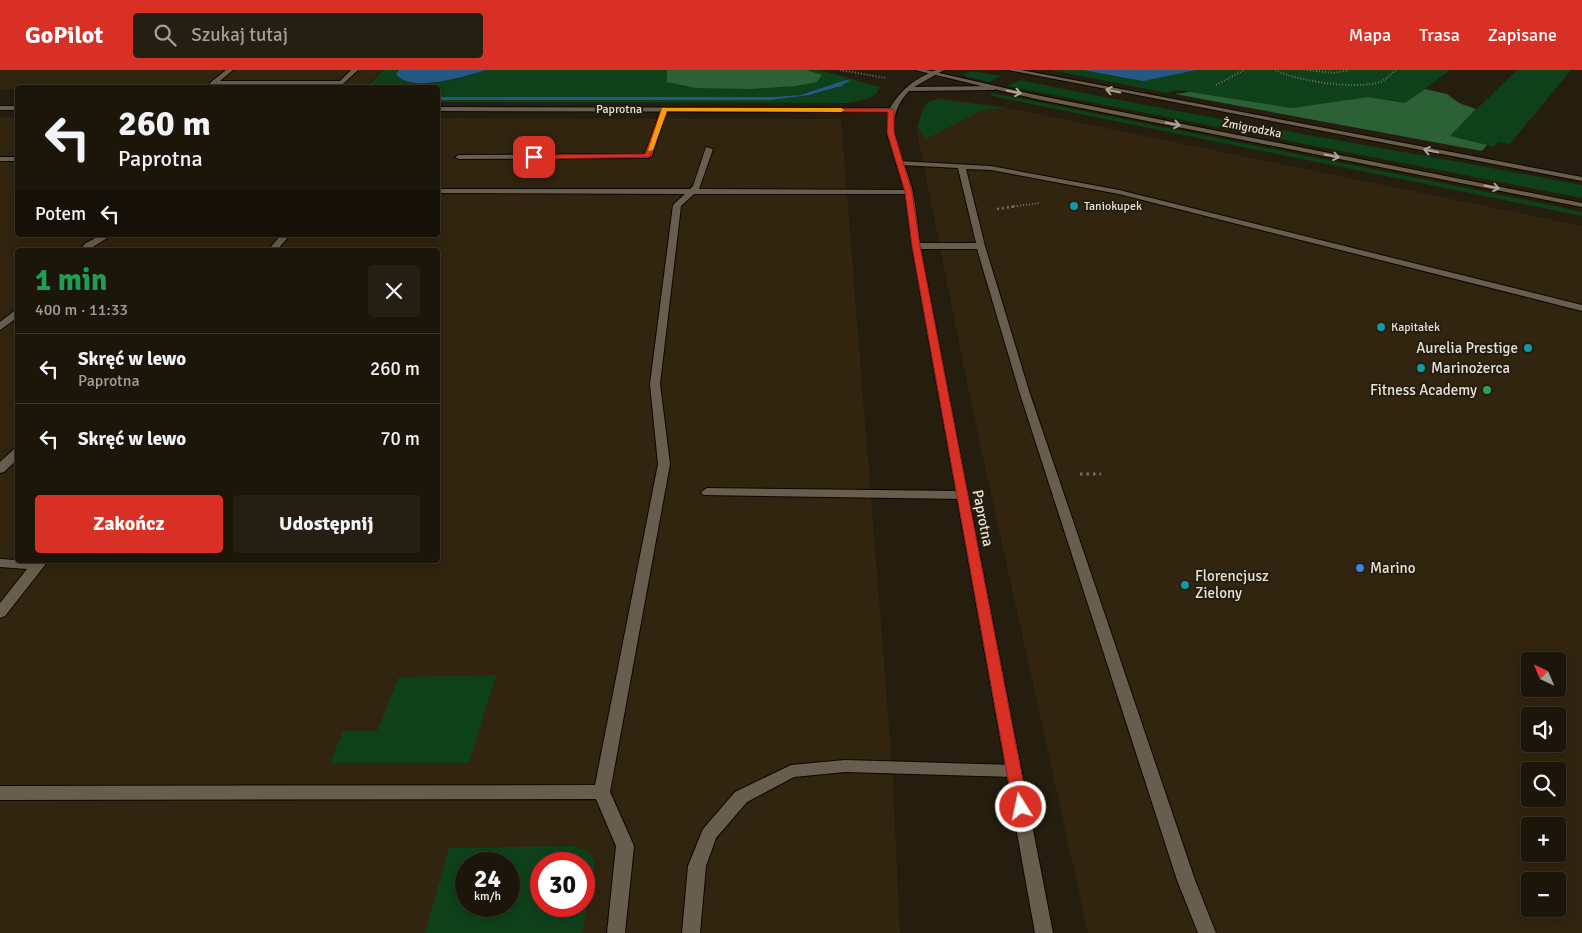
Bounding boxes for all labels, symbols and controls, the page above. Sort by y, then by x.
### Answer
search box [133,13,483,58]
text: GoPilot [25,20,103,50]
icon: search [151,21,179,49]
text: Szukaj tutaj [191,23,288,47]
text: Mapa [1349,24,1391,46]
text: Trasa [1419,24,1460,46]
text: Zapisane [1488,24,1557,46]
one-way arrow [1105,85,1121,95]
one-way arrow [1005,88,1021,97]
text: 260 m [118,102,211,145]
street label: Paprotna [596,102,642,117]
icon: left [35,105,100,170]
street label: Żmigrodzka [1221,115,1283,142]
one-way arrow [1164,120,1180,129]
pin [513,136,555,178]
icon: arrive [520,143,548,171]
text: Paprotna [118,145,203,172]
one-way arrow [1423,145,1439,155]
one-way arrow [1324,151,1340,161]
one-way arrow [1483,183,1499,193]
place label: Taniokupek [1084,199,1142,214]
icon: left [96,200,124,228]
marker: Taniokupek [1068,200,1080,212]
text: Potem [35,202,86,226]
text: 1 min [35,262,107,299]
button: close [368,265,420,317]
text: 400 m · 11:33 [35,300,128,320]
place label: Kapitałek [1391,320,1440,335]
marker: Kapitałek [1375,321,1387,333]
place label: Aurelia Prestige [1416,339,1518,357]
marker: Aurelia Prestige [1522,342,1534,354]
text: Skręć w lewo [78,347,186,371]
icon: left [35,355,63,383]
text: 260 m [370,357,420,381]
place label: Marinożerca [1431,359,1510,377]
marker: Marinożerca [1415,362,1427,374]
text: Paprotna [78,371,140,391]
place label: Fitness Academy [1370,381,1477,399]
marker: Fitness Academy [1481,384,1493,396]
icon: left [35,425,63,453]
text: Skręć w lewo [78,427,186,451]
text: 70 m [380,427,420,451]
street label: Paprotna [969,488,997,548]
button: Zakończ [35,495,223,553]
button: Udostępnij [233,495,420,553]
place label: Marino [1370,559,1416,577]
marker: Marino [1354,562,1366,574]
place label: Florencjusz Zielony [1195,567,1269,602]
marker: Florencjusz Zielony [1179,579,1191,591]
north arrow [1521,652,1566,698]
map controls [1521,652,1566,917]
button: sound [1521,707,1566,752]
button: search [1521,762,1566,807]
position arrow [994,780,1046,832]
button: + [1521,817,1566,862]
speed limit sign: 30 [530,852,595,917]
text: 24 [474,863,501,894]
button: − [1521,872,1566,917]
text: km/h [474,889,501,904]

